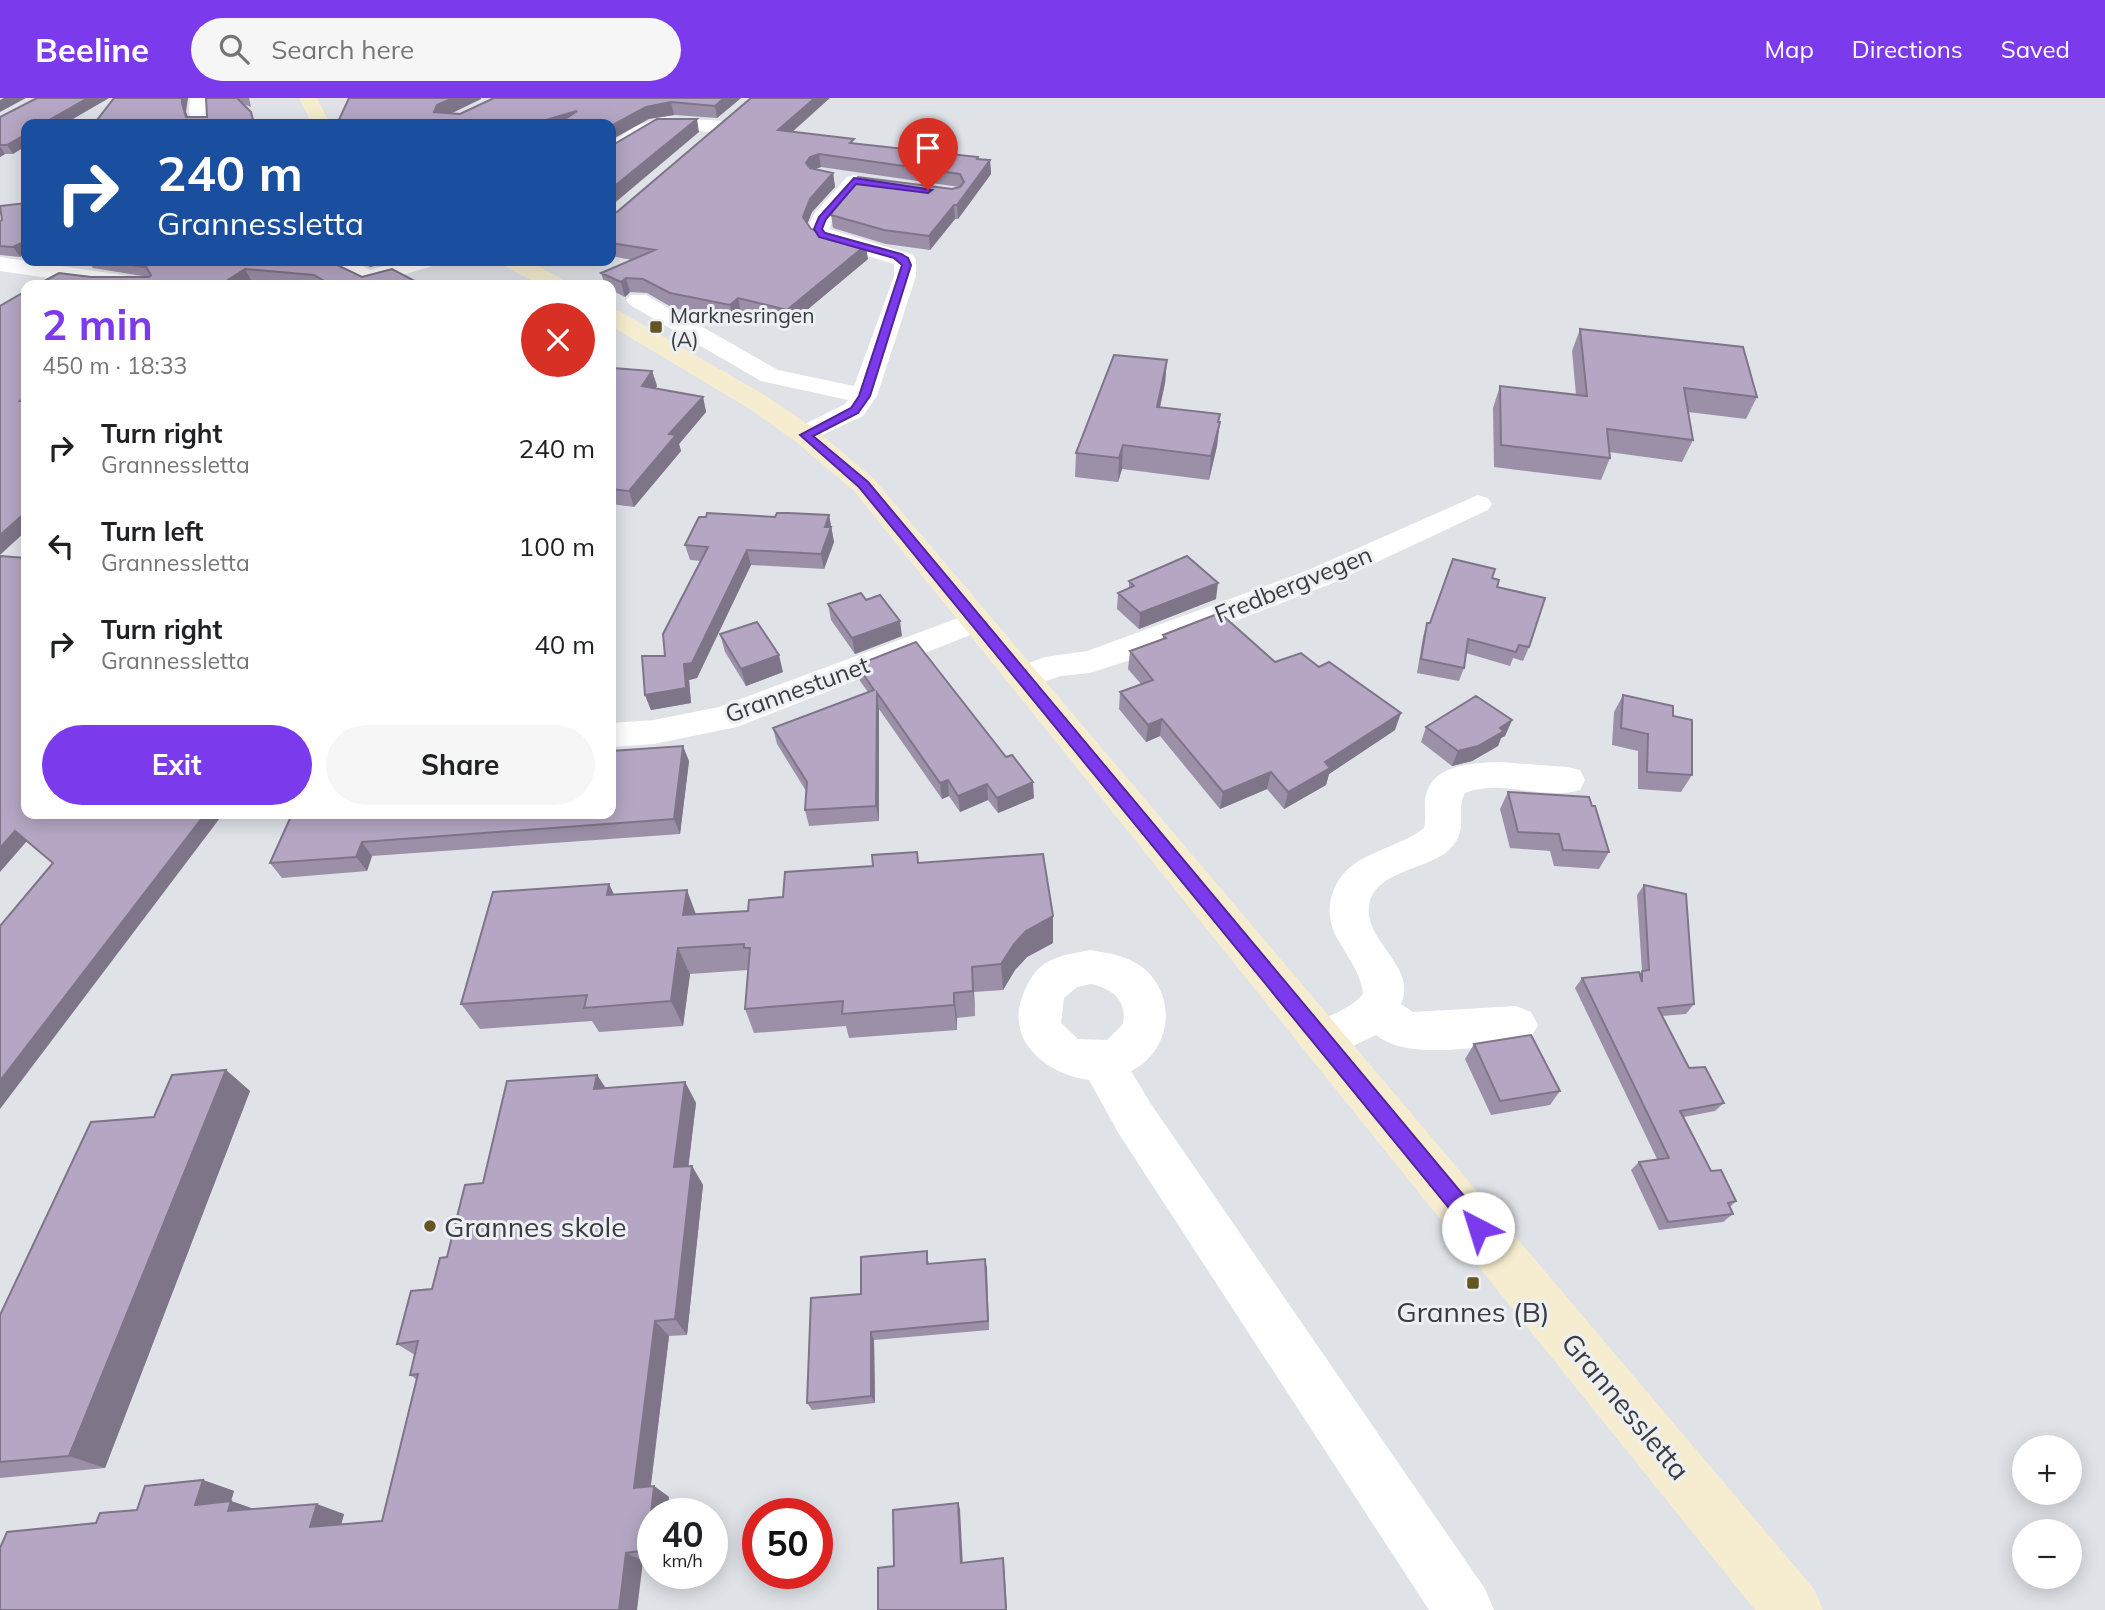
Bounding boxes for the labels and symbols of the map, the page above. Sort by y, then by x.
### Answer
pin [898,118,958,190]
place label: Marknesringen (A) [670,302,815,352]
marker: Marknesringen (A) [648,319,664,335]
street label: Fredbergvegen [1210,539,1376,629]
street label: Grannestunet [721,649,873,729]
position arrow [1441,1191,1515,1265]
place label: Grannes skole [444,1209,626,1244]
marker: Grannes skole [422,1218,438,1234]
marker: Grannes (B) [1465,1275,1481,1291]
place label: Grannes (B) [1396,1294,1550,1329]
street label: Grannessletta [1554,1325,1698,1487]
speed limit sign: 50 [742,1498,833,1589]

